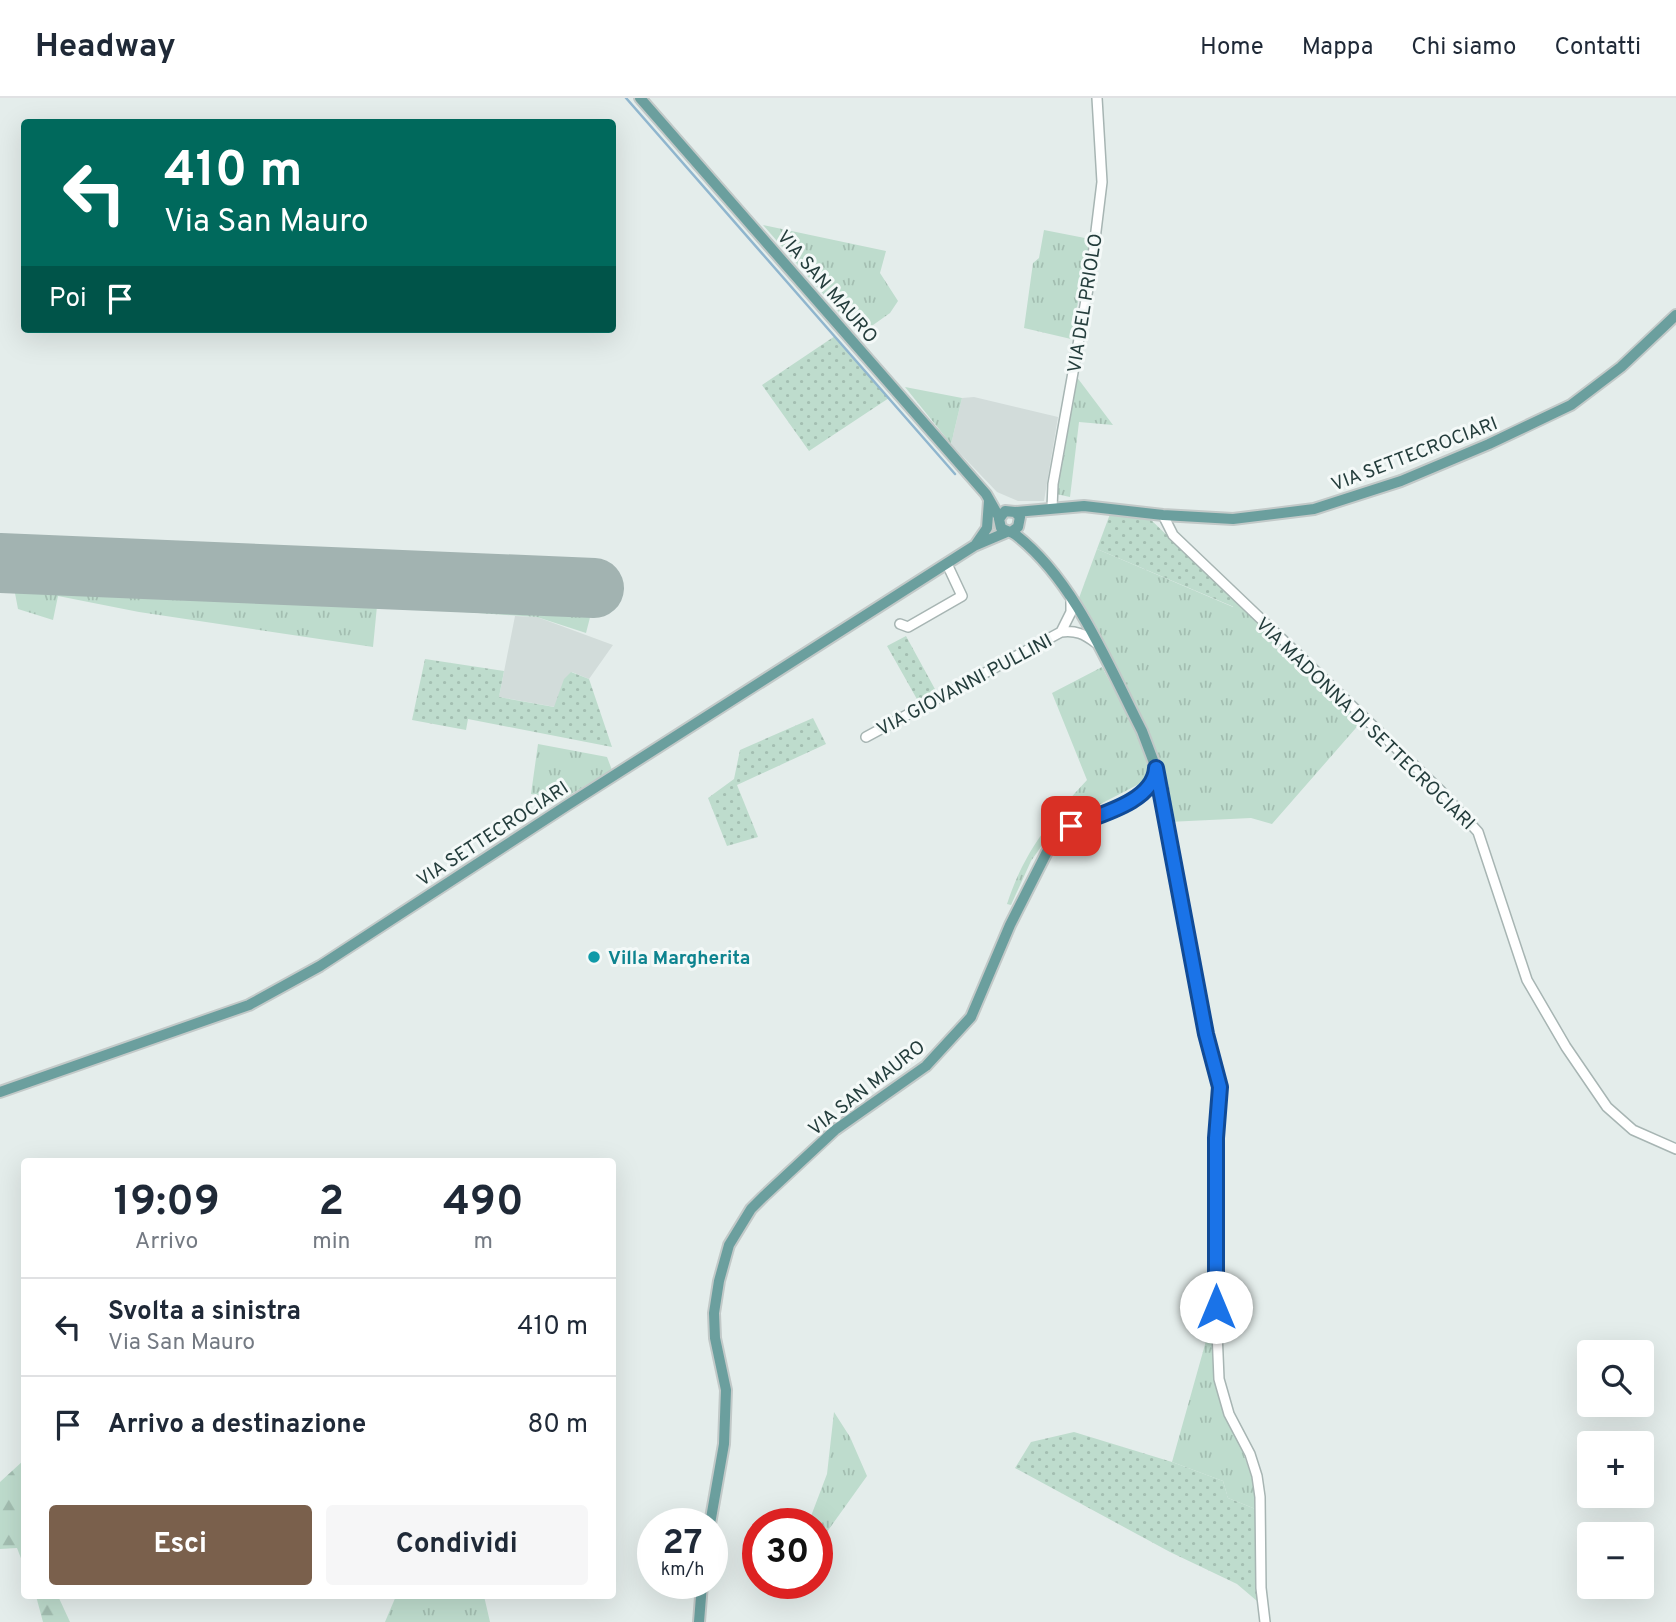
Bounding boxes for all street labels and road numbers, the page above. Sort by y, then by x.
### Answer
street label: VIA SAN MAURO [771,226,882,349]
street label: VIA DEL PRIOLO [1063,232,1109,375]
street label: VIA SETTECROCIARI [1328,412,1501,498]
street label: VIA MADONNA DI SETTECROCIARI [1250,613,1479,836]
street label: VIA GIOVANNI PULLINI [873,629,1057,742]
street label: VIA SETTECROCIARI [413,777,573,893]
street label: VIA SAN MAURO [804,1035,931,1142]

